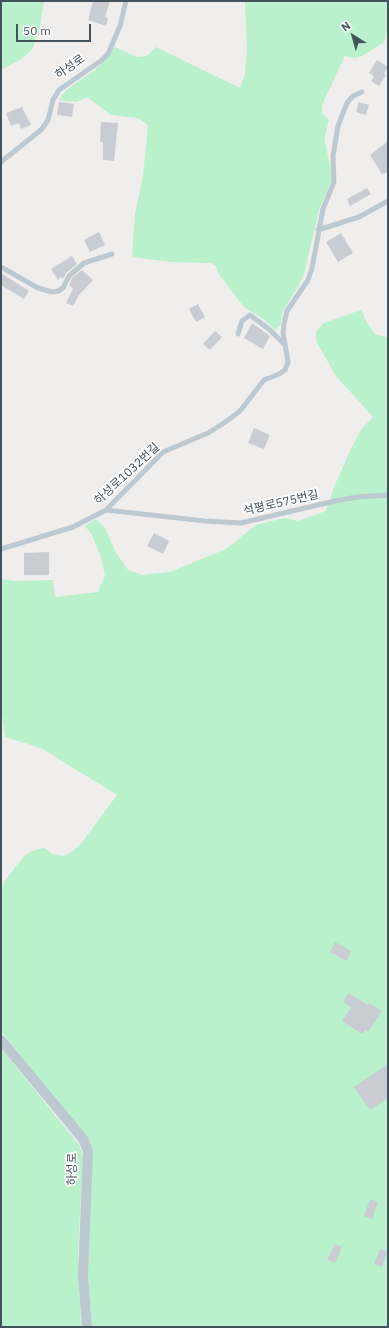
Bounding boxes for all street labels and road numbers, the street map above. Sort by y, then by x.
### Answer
street label: 하성로 [52,52,88,82]
street label: 하성로1032번길 [91,440,163,508]
street label: 석평로575번길 [242,487,320,519]
street label: 하성로 [66,1152,80,1186]

